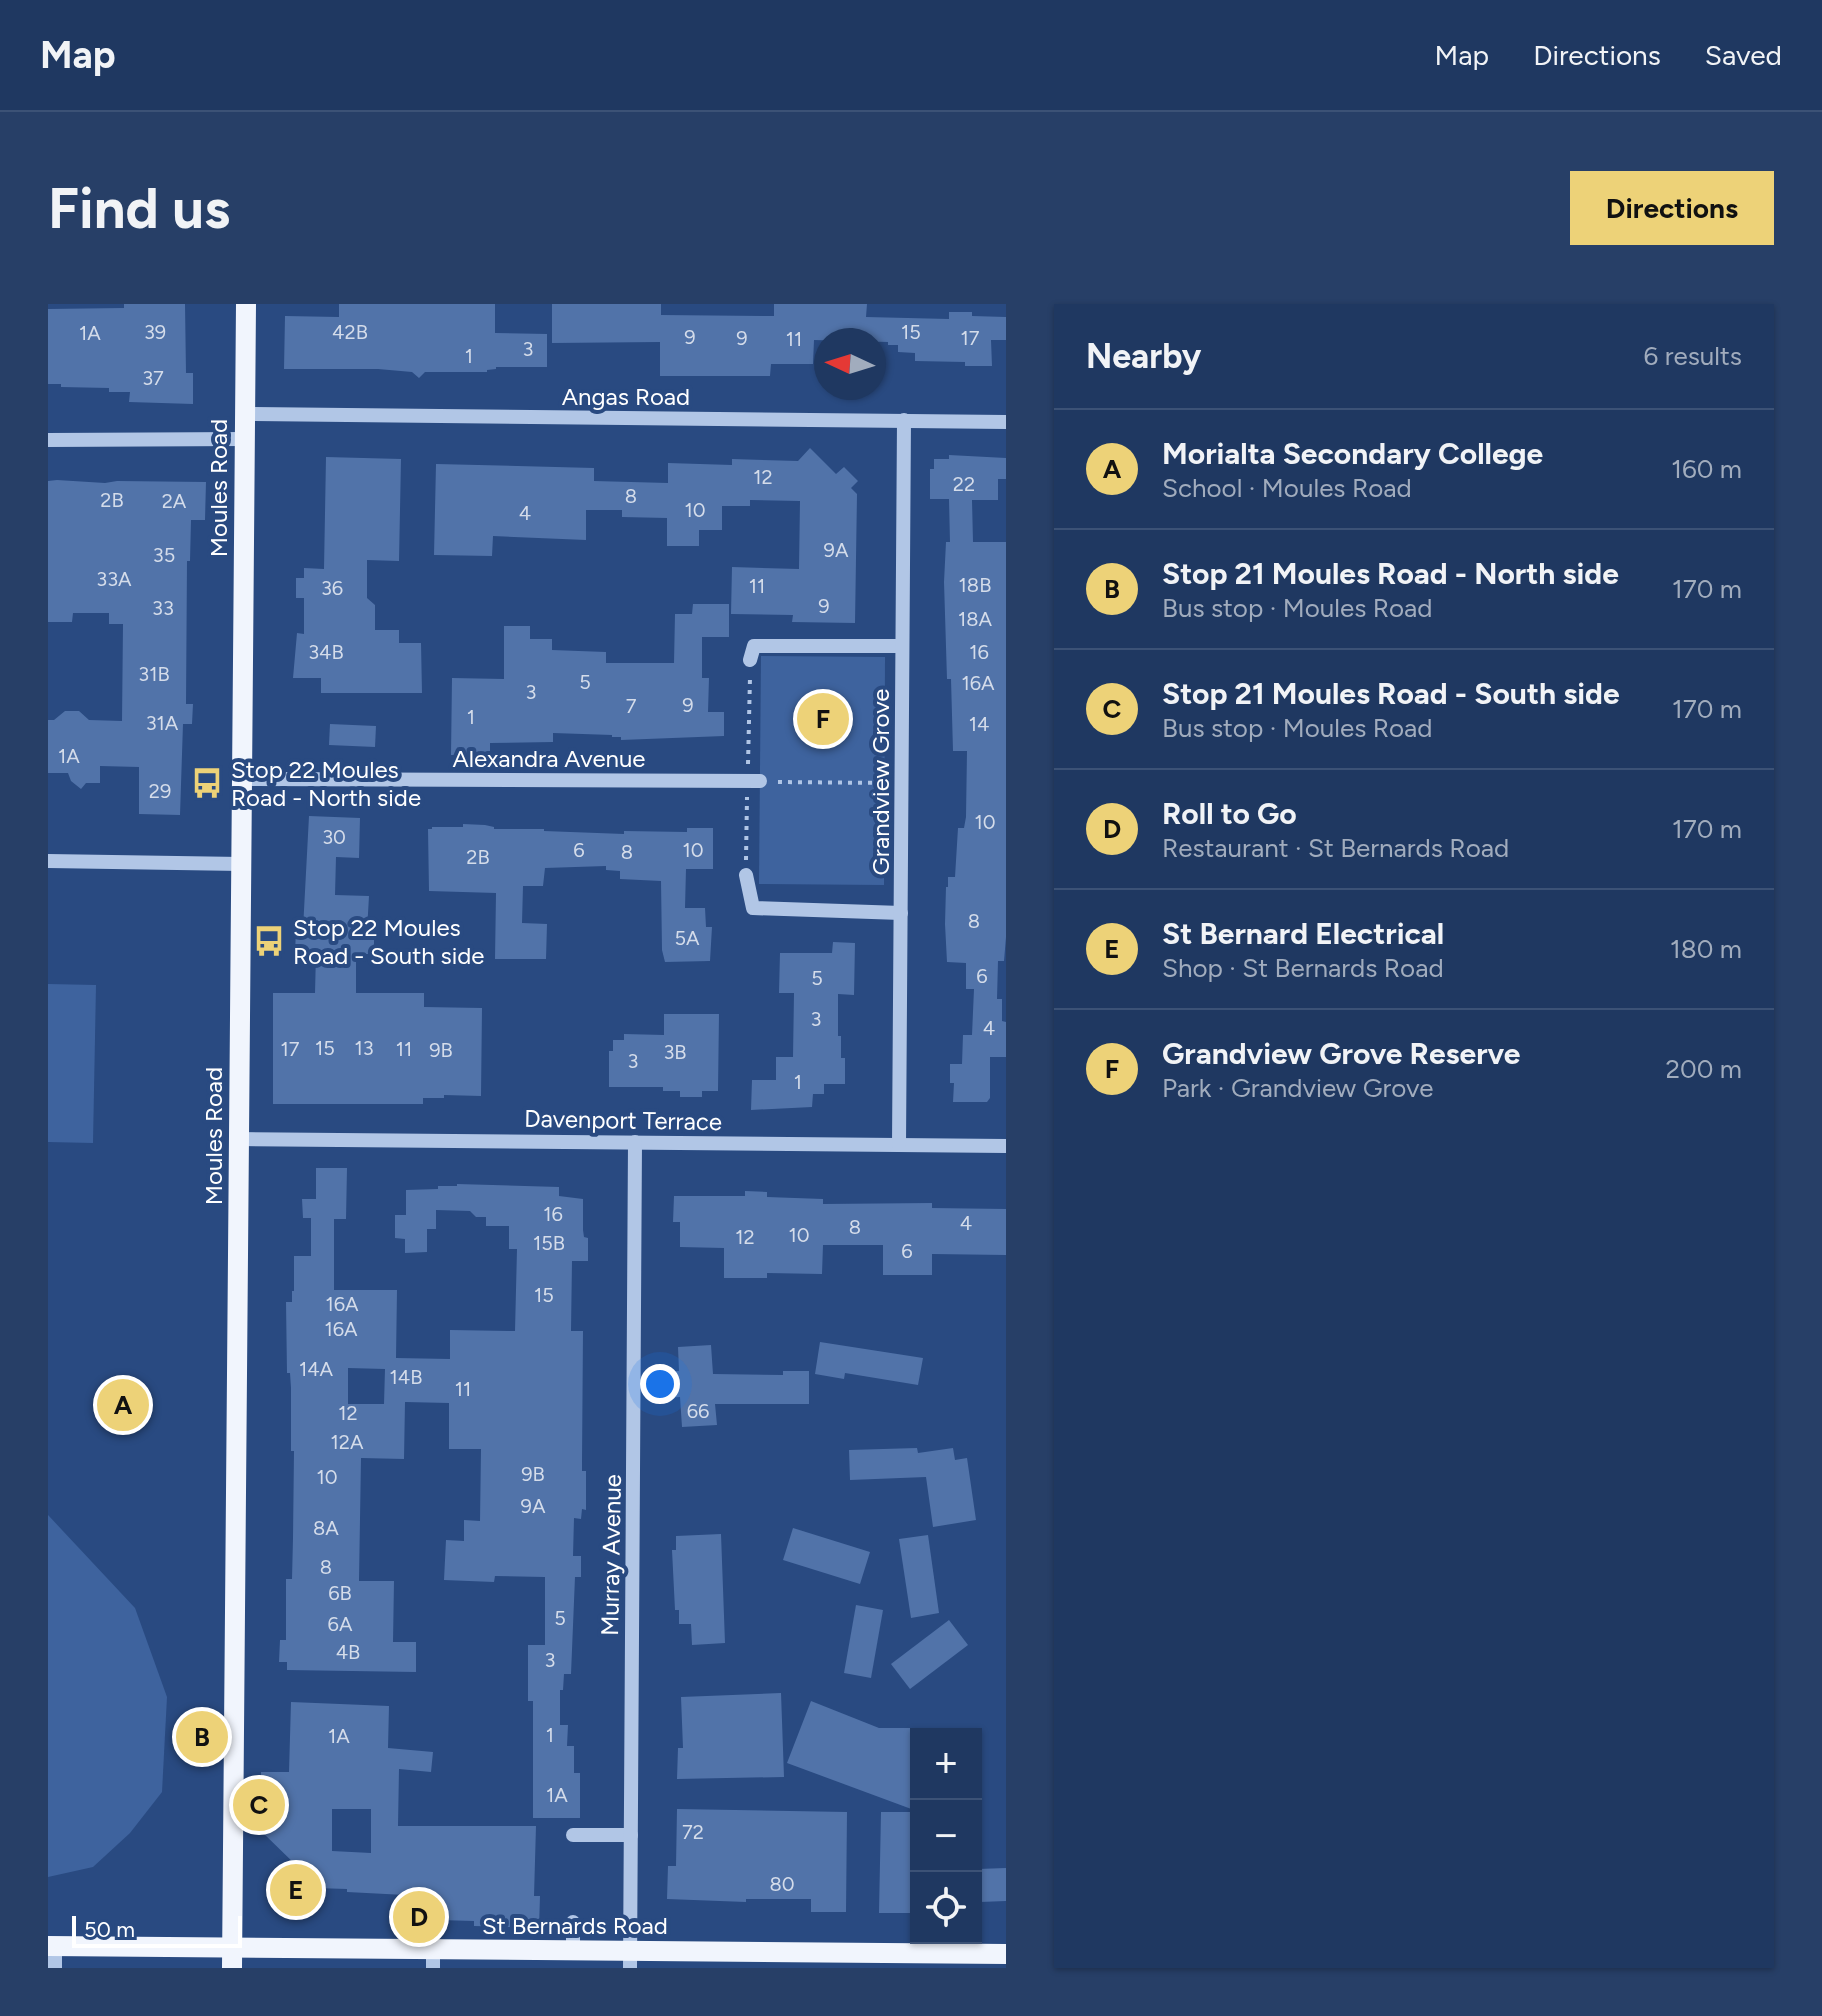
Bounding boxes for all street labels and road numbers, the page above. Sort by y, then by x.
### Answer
street label: Angas Road [562,382,690,411]
street label: Moules Road [204,419,233,557]
street label: Grandview Grove [866,689,895,875]
street label: Alexandra Avenue [453,744,645,773]
street label: Moules Road [199,1067,228,1205]
street label: Davenport Terrace [524,1104,722,1136]
street label: Murray Avenue [595,1474,627,1636]
street label: St Bernards Road [482,1911,668,1940]

